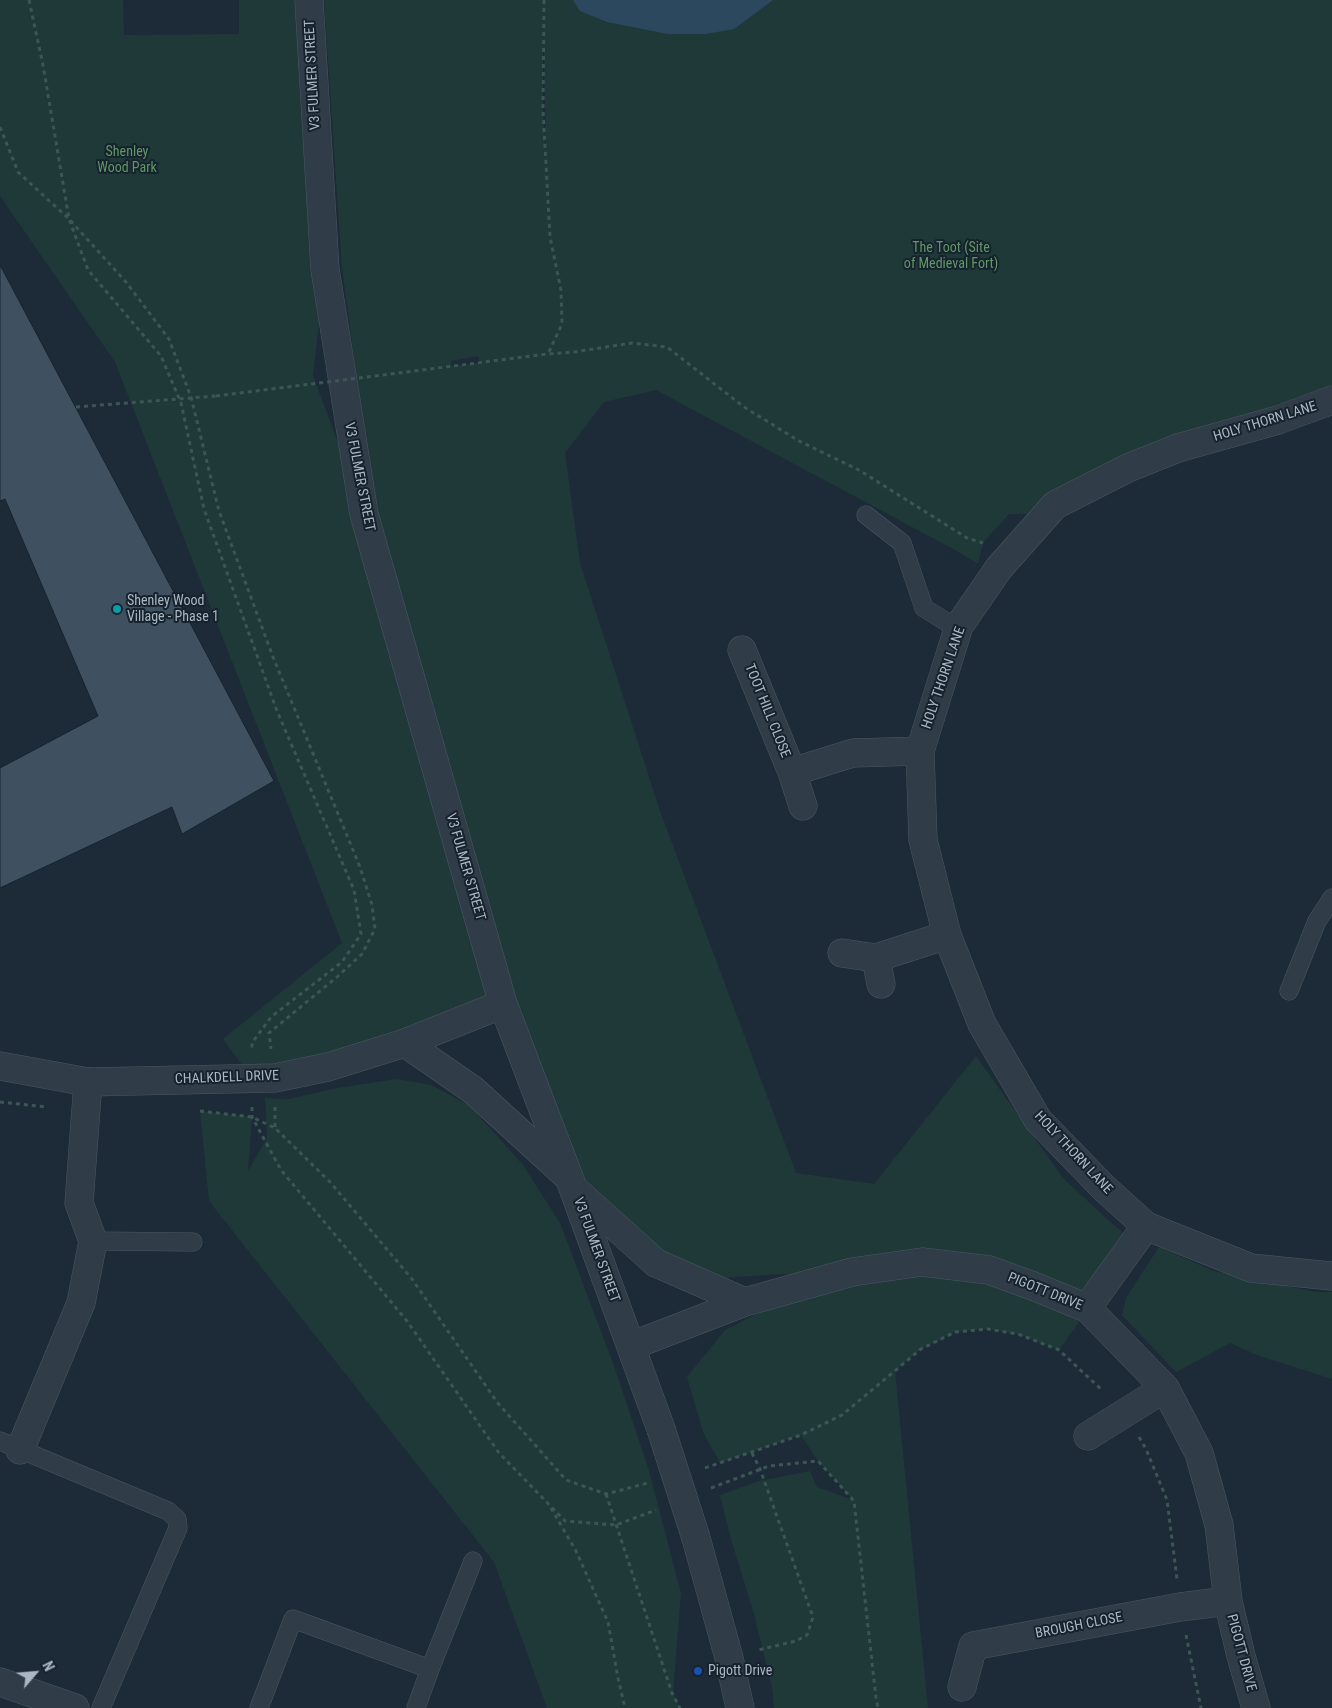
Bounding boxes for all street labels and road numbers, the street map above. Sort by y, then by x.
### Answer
street label: V3 FULMER STREET [302,19,324,131]
street label: HOLY THORN LANE [1211,398,1319,446]
street label: V3 FULMER STREET [340,421,378,533]
street label: HOLY THORN LANE [919,625,969,731]
street label: TOOT HILL CLOSE [741,662,793,760]
street label: V3 FULMER STREET [442,811,488,923]
street label: CHALKDELL DRIVE [175,1068,279,1088]
street label: HOLY THORN LANE [1030,1108,1116,1198]
street label: V3 FULMER STREET [569,1195,623,1305]
street label: PIGOTT DRIVE [1005,1269,1085,1315]
street label: BROUGH CLOSE [1034,1609,1124,1643]
street label: PIGOTT DRIVE [1223,1612,1259,1694]

